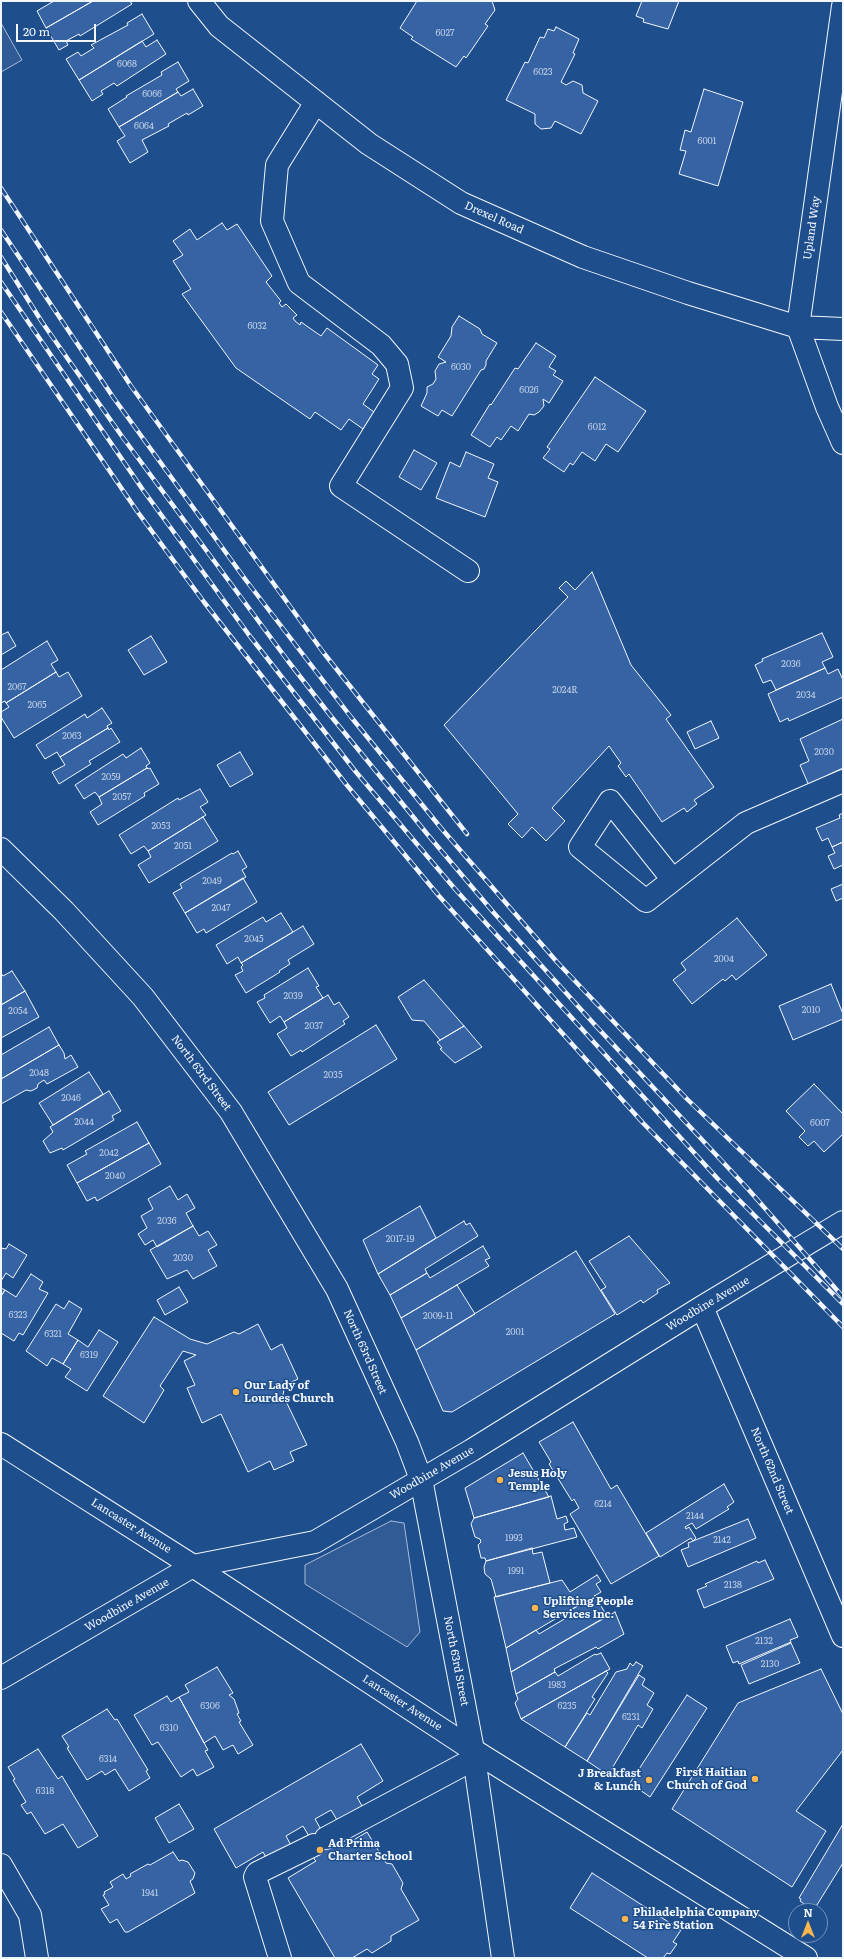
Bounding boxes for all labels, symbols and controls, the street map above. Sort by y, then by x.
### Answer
scale bar [18,16,98,42]
text: 20 m [23,22,50,40]
house number: 6027 [436,28,454,38]
house number: 6068 [117,59,137,69]
house number: 6023 [533,67,553,77]
house number: 6066 [142,89,162,99]
house number: 6064 [134,121,154,131]
house number: 6001 [698,136,716,146]
street label: Upland Way [801,195,823,261]
street label: Drexel Road [462,199,526,237]
house number: 6032 [247,321,267,331]
house number: 6030 [451,362,471,372]
house number: 6026 [519,385,539,395]
house number: 6012 [588,422,606,432]
house number: 2036 [781,659,801,669]
house number: 2067 [7,682,27,692]
house number: 2024R [552,685,578,695]
house number: 2034 [796,690,816,700]
house number: 2065 [27,700,47,710]
house number: 2063 [62,731,82,741]
house number: 2030 [814,747,834,757]
house number: 2059 [101,772,121,782]
house number: 2057 [113,792,131,802]
house number: 2053 [151,821,171,831]
house number: 2051 [174,841,192,851]
house number: 2049 [202,876,222,886]
house number: 2047 [212,903,230,913]
house number: 2045 [244,934,264,944]
house number: 2004 [714,954,734,964]
house number: 2039 [283,991,303,1001]
house number: 2010 [802,1005,820,1015]
house number: 2054 [8,1006,28,1016]
house number: 2037 [305,1021,323,1031]
street label: North 63rd Street [168,1033,234,1113]
house number: 2048 [29,1068,49,1078]
house number: 2035 [323,1070,343,1080]
house number: 2046 [61,1093,81,1103]
house number: 2044 [74,1117,94,1127]
house number: 6007 [810,1118,830,1128]
house number: 2042 [99,1148,119,1158]
house number: 2040 [105,1171,125,1181]
house number: 2036 [157,1216,177,1226]
house number: 2017-19 [386,1234,414,1244]
house number: 2030 [173,1253,193,1263]
street label: Woodbine Avenue [664,1274,752,1334]
street label: North 63rd Street [340,1308,390,1396]
house number: 6323 [9,1310,27,1320]
house number: 2009-11 [423,1311,453,1321]
house number: 2001 [506,1327,524,1337]
house number: 6321 [44,1329,62,1339]
house number: 6319 [80,1350,98,1360]
place label: Our Lady of Lourdes Church [244,1379,334,1405]
marker: Our Lady of Lourdes Church [231,1387,241,1397]
street label: North 62nd Street [748,1426,796,1516]
street label: Woodbine Avenue [388,1444,476,1502]
place label: Jesus Holy Temple [508,1467,567,1493]
marker: Jesus Holy Temple [495,1475,505,1485]
street label: Lancaster Avenue [88,1496,174,1556]
house number: 6214 [594,1499,612,1509]
house number: 2144 [686,1511,704,1521]
house number: 1993 [505,1533,523,1543]
house number: 2142 [713,1535,731,1545]
house number: 1991 [508,1566,524,1576]
street label: Woodbine Avenue [83,1576,171,1634]
house number: 2138 [724,1580,742,1590]
place label: Uplifting People Services Inc. [543,1595,633,1621]
marker: Uplifting People Services Inc. [530,1603,540,1613]
street label: North 63rd Street [441,1615,471,1707]
house number: 2132 [755,1636,773,1646]
house number: 2130 [761,1659,779,1669]
street label: Lancaster Avenue [360,1672,444,1734]
house number: 1983 [548,1680,566,1690]
house number: 6306 [200,1701,220,1711]
house number: 6235 [558,1701,576,1711]
house number: 6231 [622,1712,640,1722]
house number: 6310 [160,1723,178,1733]
house number: 6314 [99,1754,117,1764]
place label: First Haitian Church of God [667,1766,747,1792]
place label: J Breakfast & Lunch [578,1767,641,1793]
marker: First Haitian Church of God [750,1774,760,1784]
marker: J Breakfast & Lunch [644,1775,654,1785]
house number: 6318 [36,1786,54,1796]
place label: Ad Prima Charter School [328,1837,412,1863]
marker: Ad Prima Charter School [315,1845,325,1855]
house number: 1941 [142,1888,158,1898]
north arrow [788,1903,828,1943]
text: N [803,1904,813,1920]
place label: Philadelphia Company 54 Fire Station [633,1906,759,1932]
marker: Philadelphia Company 54 Fire Station [620,1914,630,1924]

